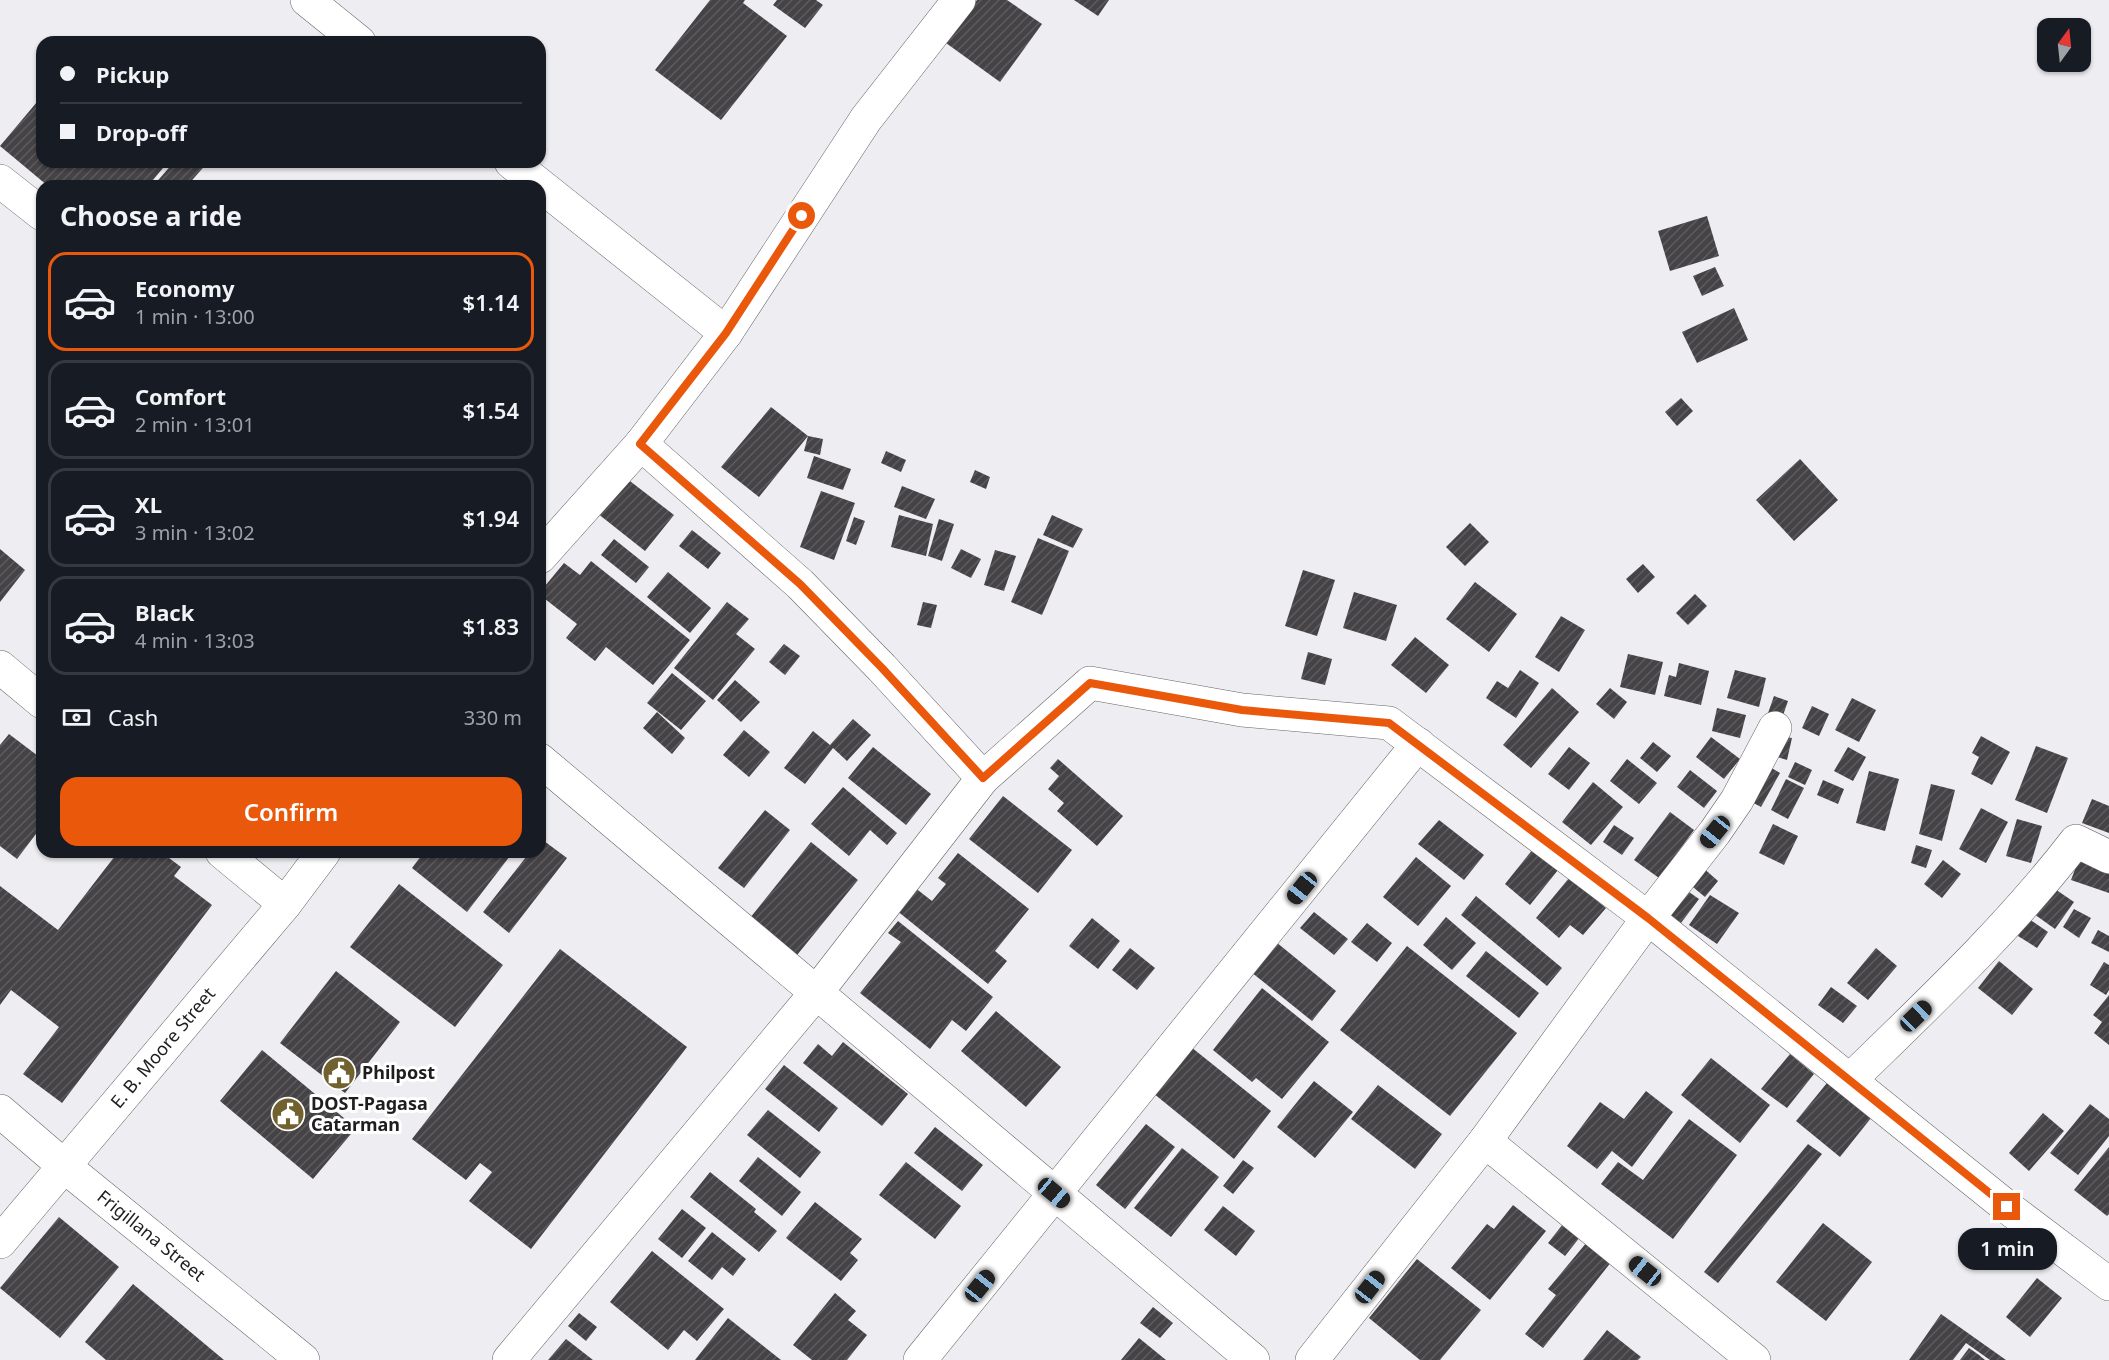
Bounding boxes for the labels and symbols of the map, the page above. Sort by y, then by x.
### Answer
north arrow [2037,18,2091,72]
route start [788,202,815,229]
car [1697,812,1733,852]
car [1284,868,1320,908]
street label: E. B. Moore Street [105,982,220,1113]
car [1897,997,1935,1035]
public building icon: Philpost [321,1055,357,1091]
place label: Philpost [362,1060,435,1084]
place label: DOST-Pagasa Catarman [311,1091,428,1136]
public building icon: DOST-Pagasa Catarman [270,1096,306,1132]
car [1034,1175,1074,1211]
street label: Frigillana Street [93,1184,211,1287]
route end [1993,1193,2020,1220]
callout: 1 min [1958,1228,2056,1270]
car [1625,1253,1665,1289]
car [962,1266,998,1306]
car [1352,1267,1388,1307]

